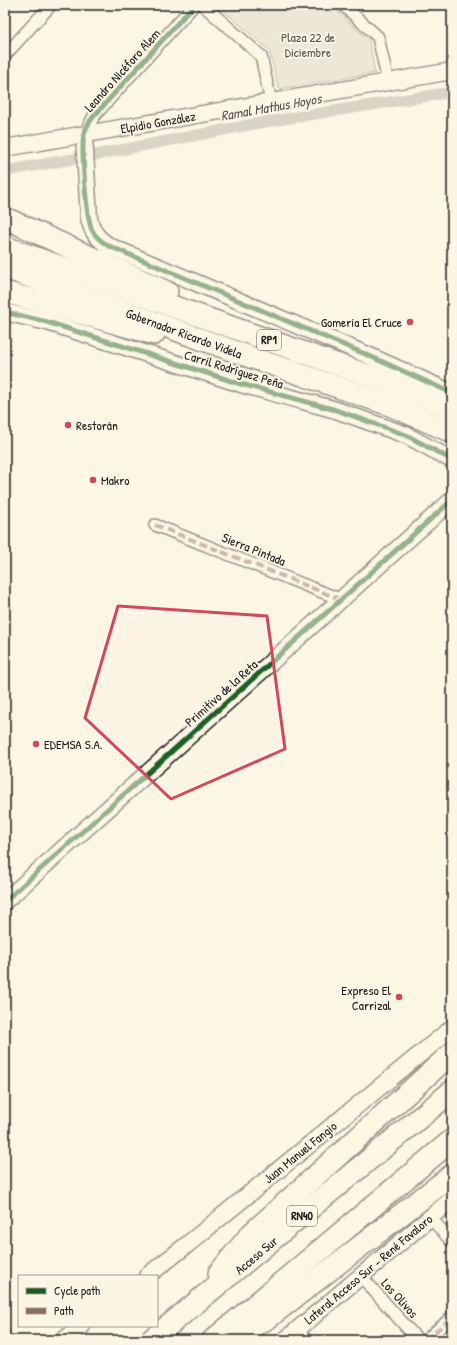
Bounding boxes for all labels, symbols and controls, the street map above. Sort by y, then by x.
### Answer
street label: Leandro Nicéforo Alem [80,24,164,116]
park label: Plaza 22 de Diciembre [281,28,335,61]
water label: Ramal Mathus Hoyos [219,88,324,126]
street label: Elpidio González [119,106,197,137]
street label: Gobernador Ricardo Videla [123,304,245,362]
place label: Gomería El Cruce [321,313,402,331]
marker: Gomería El Cruce [405,317,415,327]
road number: RP1 [257,330,281,350]
street label: Carril Rodríguez Peña [182,345,286,393]
place label: Restorán [76,416,118,434]
marker: Restorán [63,420,73,430]
place label: Makro [101,471,129,489]
marker: Makro [88,475,98,485]
street label: Sierra Pintada [220,528,288,570]
street label: Primitivo de la Reta [181,655,261,731]
place label: EDEMSA S.A. [44,735,103,753]
marker: EDEMSA S.A. [31,739,41,749]
place label: Expreso El Carrizal [341,981,392,1014]
marker: Expreso El Carrizal [394,992,404,1002]
street label: Juan Manuel Fangio [260,1117,340,1187]
road number: RN40 [287,1206,317,1226]
street label: Lateral Acceso Sur - René Favaloro [300,1210,436,1328]
street label: Acceso Sur [231,1232,281,1278]
street label: Los Olivos [378,1274,422,1322]
legend [18,1275,158,1327]
text: Cycle path [54,1282,100,1299]
text: Path [54,1302,74,1319]

